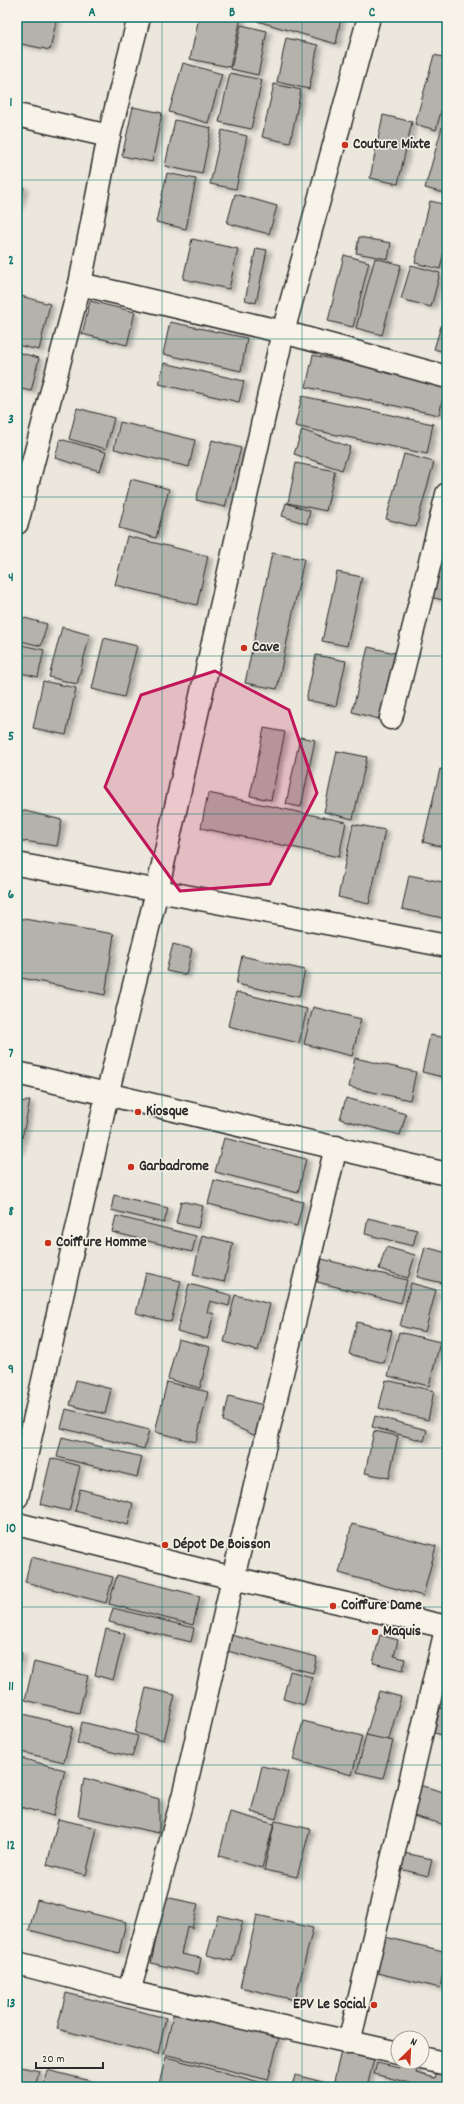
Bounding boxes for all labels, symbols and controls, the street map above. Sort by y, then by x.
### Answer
text: A [88,4,96,23]
text: B [229,4,235,23]
text: C [369,4,376,23]
text: 1 [10,94,13,113]
place label: Couture Mixte [353,134,431,156]
marker: Couture Mixte [340,140,350,150]
text: 2 [8,252,14,271]
text: 3 [8,411,14,430]
text: 4 [8,569,14,588]
place label: Cave [252,637,280,659]
marker: Cave [239,643,249,653]
text: 5 [8,728,14,747]
text: 6 [8,886,15,905]
text: 7 [9,1045,14,1064]
place label: Kiosque [146,1101,189,1123]
marker: Kiosque [133,1107,143,1117]
place label: Garbadrome [139,1156,209,1178]
marker: Garbadrome [126,1162,136,1172]
text: 8 [8,1203,14,1222]
place label: Coiffure Homme [56,1232,147,1254]
marker: Coiffure Homme [43,1238,53,1248]
text: 9 [8,1361,14,1380]
text: 10 [6,1520,16,1539]
place label: Dépot De Boisson [173,1534,270,1556]
marker: Dépot De Boisson [160,1540,170,1550]
place label: Coiffure Dame [341,1595,422,1617]
marker: Coiffure Dame [328,1601,338,1611]
place label: Maquis [383,1621,421,1643]
marker: Maquis [370,1627,380,1637]
text: 11 [8,1678,14,1697]
text: 12 [7,1837,16,1856]
place label: EPV Le Social [293,1994,366,2016]
text: 13 [7,1995,16,2014]
marker: EPV Le Social [369,2000,379,2010]
north arrow [390,2030,430,2070]
text: N [408,2034,420,2051]
scale bar [36,2044,103,2070]
text: 20 m [42,2051,65,2068]

